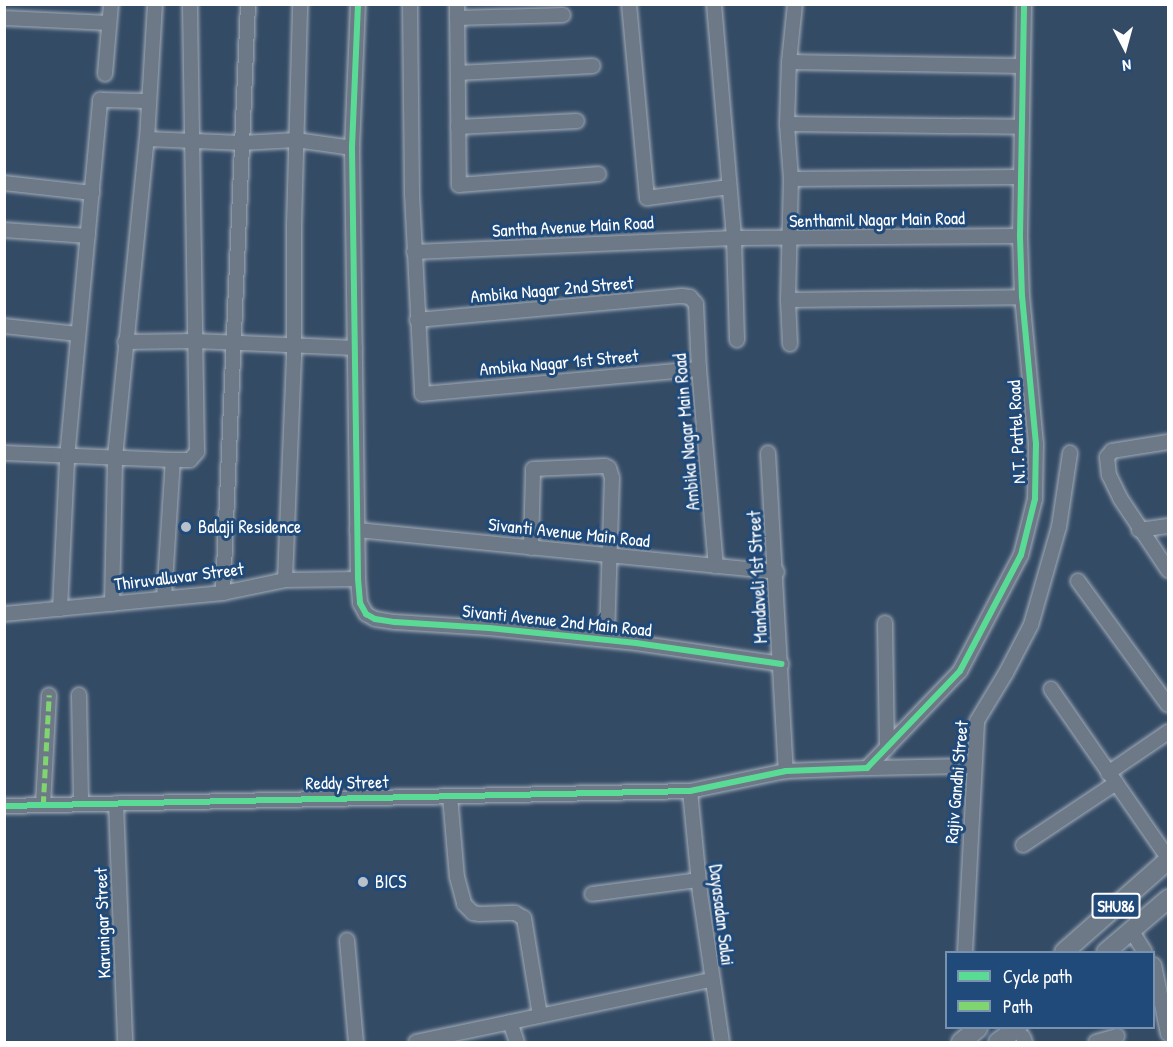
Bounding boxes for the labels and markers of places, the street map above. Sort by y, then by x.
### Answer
place label: Balaji Residence [198,516,301,538]
marker: Balaji Residence [179,520,193,534]
place label: BICS [375,871,406,893]
marker: BICS [356,875,370,889]

